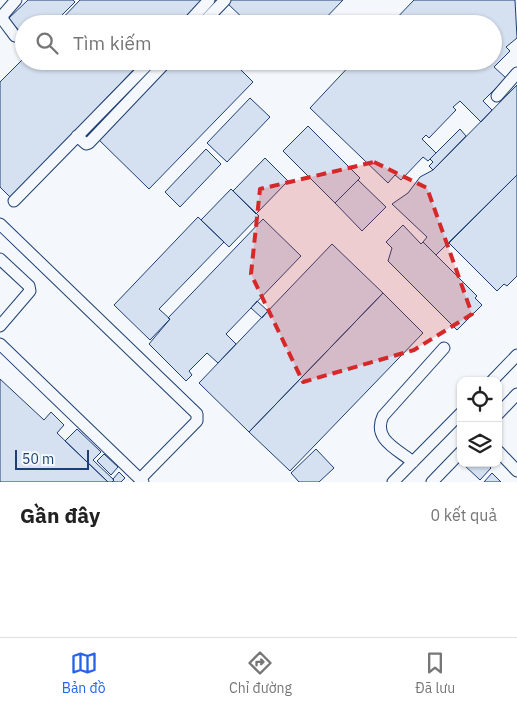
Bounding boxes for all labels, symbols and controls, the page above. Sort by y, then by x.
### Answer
search box [15,15,502,70]
icon: search [33,29,61,57]
text: Tìm kiếm [73,31,151,55]
map controls [457,377,502,467]
button: locate [457,377,502,422]
button: layers [457,422,502,467]
scale bar [15,447,89,470]
text: 50 m [22,450,54,468]
text: Gần đây [20,501,100,529]
text: 0 kết quả [430,505,497,525]
tab: Bản đồ [62,649,106,697]
tab: Chỉ đường [229,649,292,697]
tab: Đã lưu [415,649,455,697]

